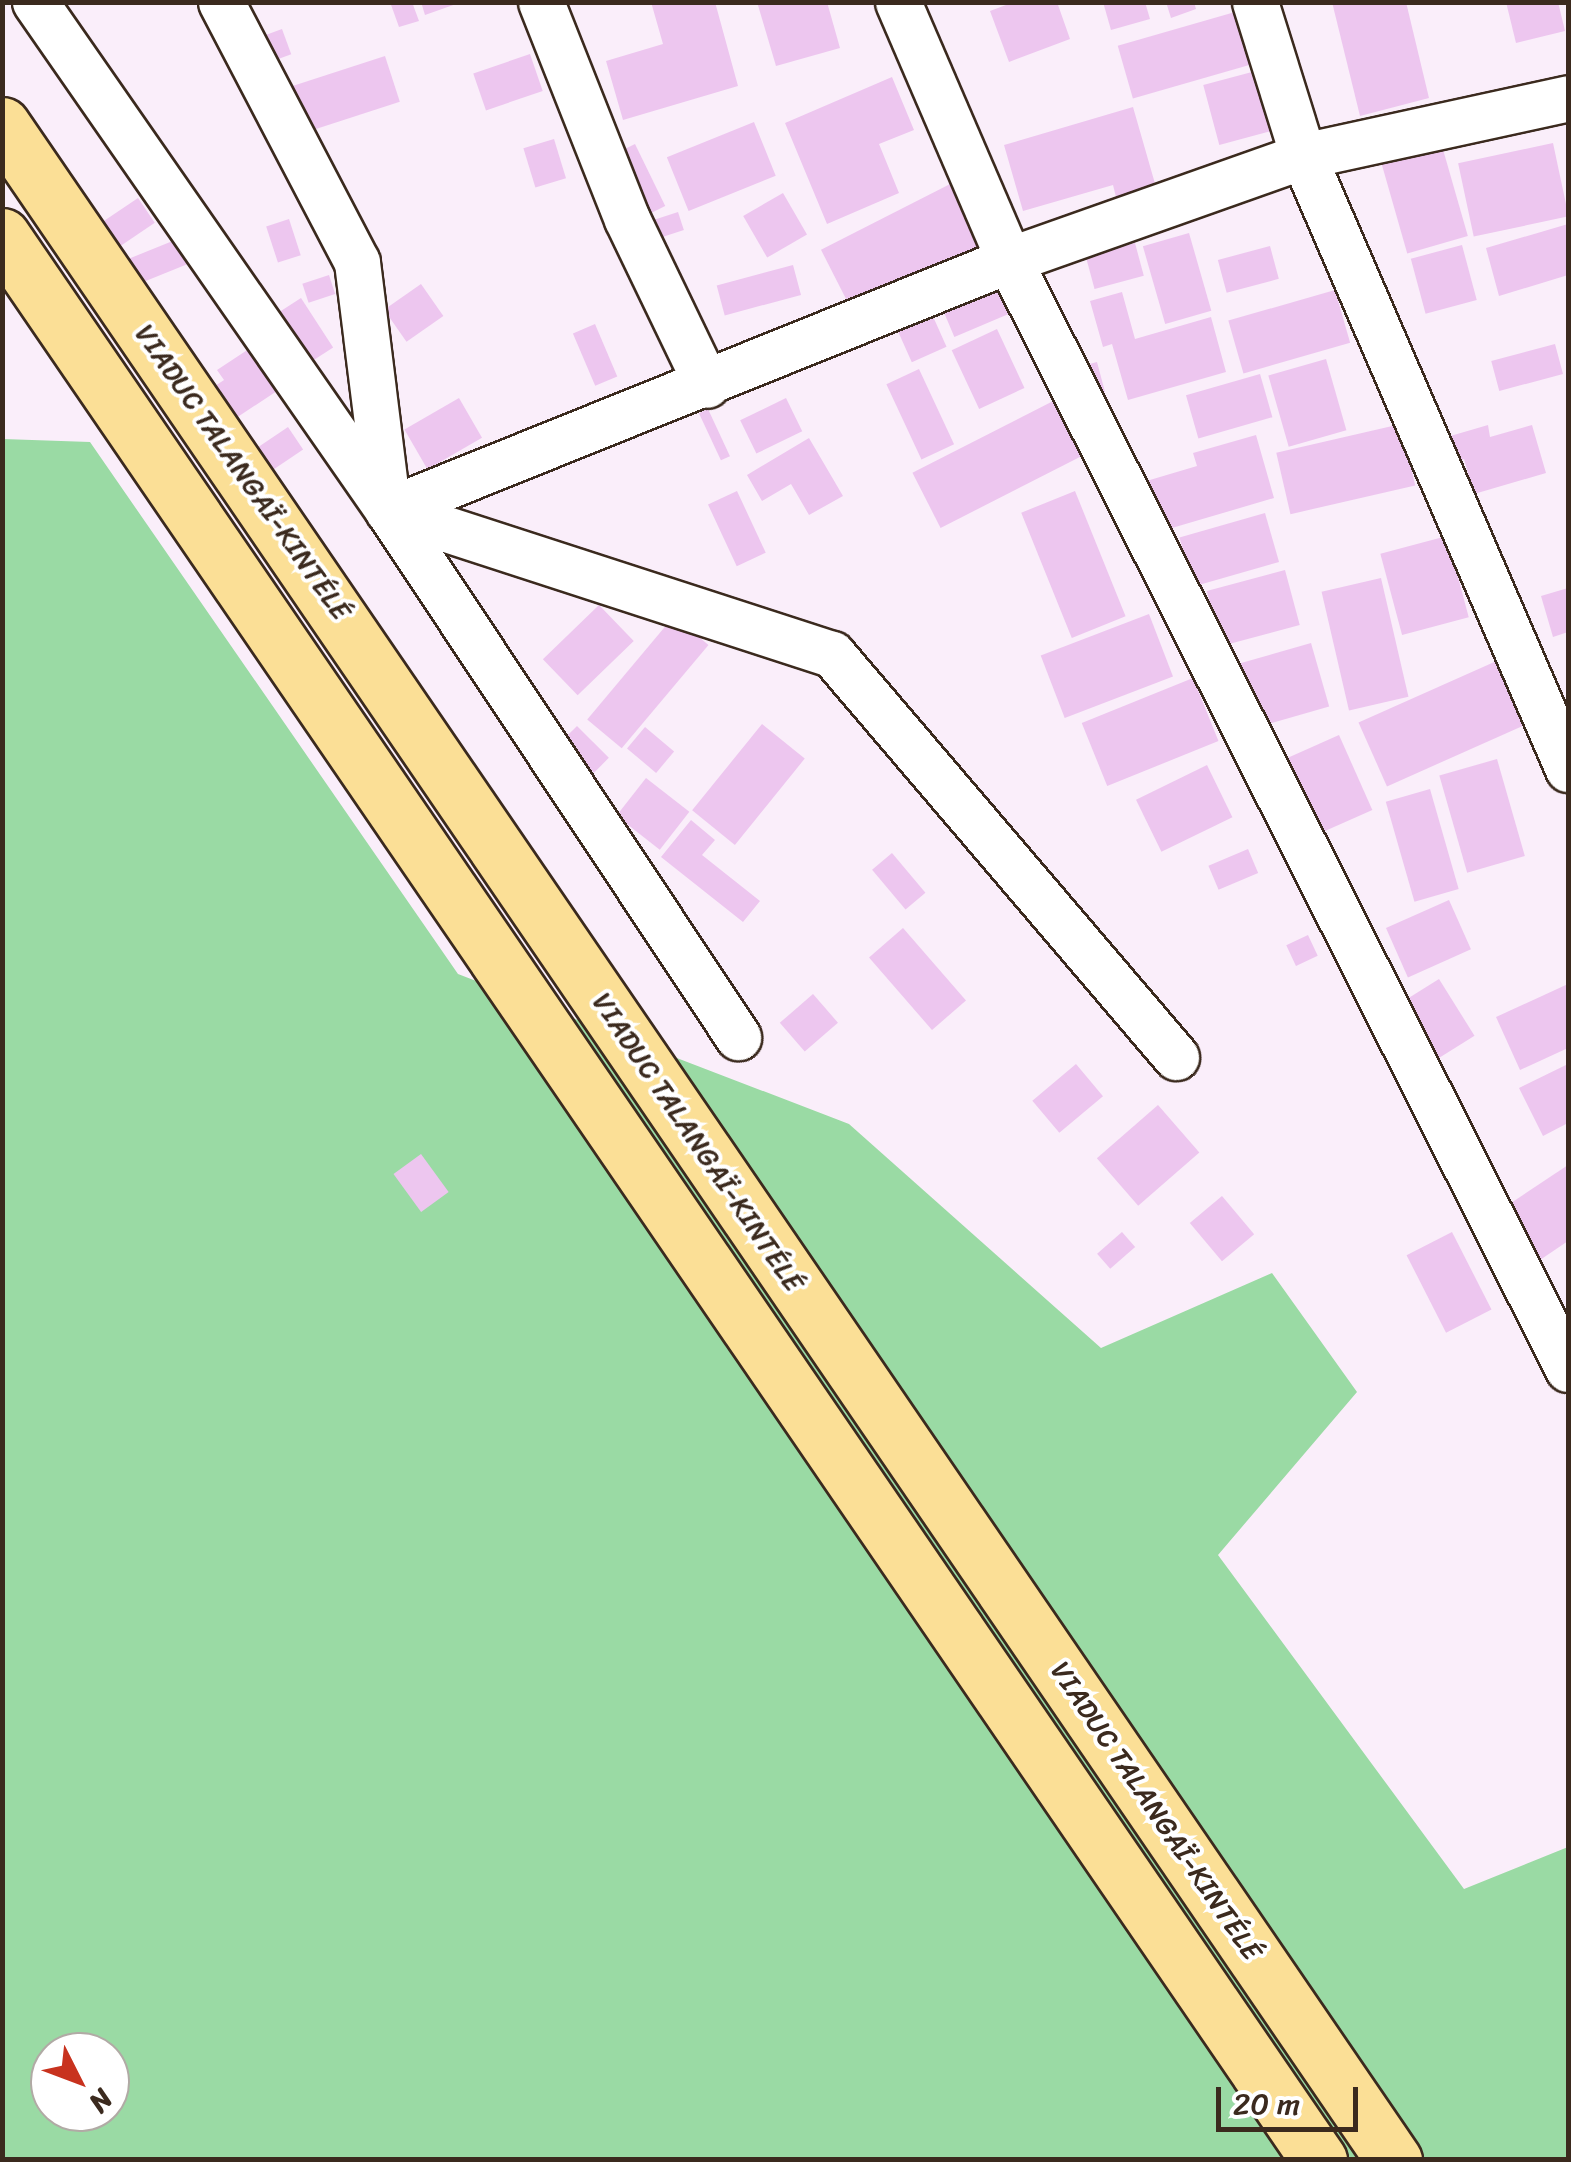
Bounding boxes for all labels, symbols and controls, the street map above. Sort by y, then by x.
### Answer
street label: VIADUC TALANGAÏ-KINTÉLÉ [128,318,358,626]
street label: VIADUC TALANGAÏ-KINTÉLÉ [585,986,811,1298]
street label: VIADUC TALANGAÏ-KINTÉLÉ [1043,1655,1269,1967]
north arrow [30,2032,130,2132]
scale bar [1221,2067,1364,2129]
text: N [76,2077,126,2125]
text: 20 m [1233,2077,1300,2131]

